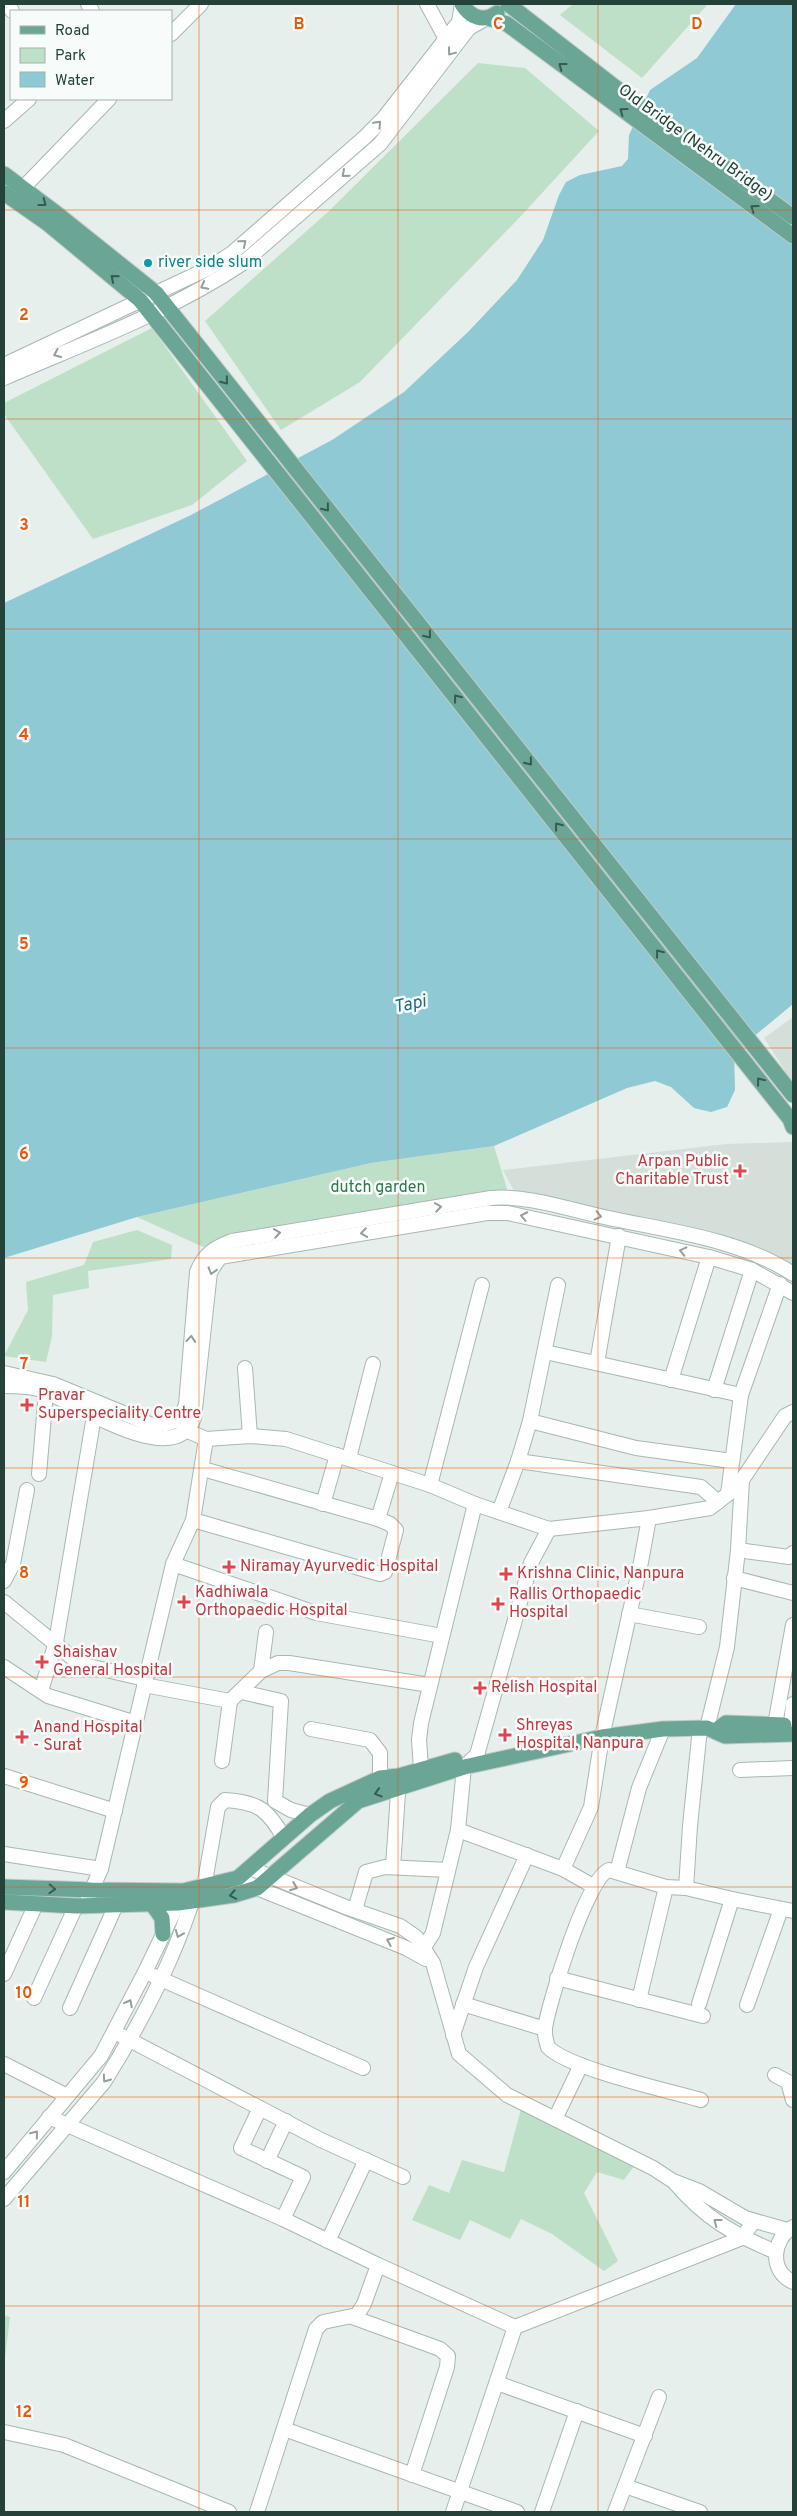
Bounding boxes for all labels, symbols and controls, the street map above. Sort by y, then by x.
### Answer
legend [10,10,172,100]
text: B [293,15,305,35]
text: C [493,15,503,35]
text: D [691,15,703,35]
text: Road [55,22,90,41]
one-way arrow [448,46,457,56]
text: Park [55,47,86,66]
one-way arrow [559,63,568,71]
text: Water [55,72,95,91]
street label: Old Bridge (Nehru Bridge) [614,80,776,206]
one-way arrow [619,108,629,117]
one-way arrow [372,120,381,129]
one-way arrow [342,169,351,177]
one-way arrow [37,197,47,206]
one-way arrow [751,205,760,213]
one-way arrow [238,240,247,249]
place label: river side slum [158,253,262,273]
marker: river side slum [142,257,154,269]
one-way arrow [111,276,120,284]
one-way arrow [201,280,210,290]
text: 2 [19,306,29,326]
one-way arrow [53,348,62,359]
one-way arrow [220,375,228,384]
one-way arrow [321,502,329,511]
text: 3 [19,516,29,536]
one-way arrow [422,629,430,638]
one-way arrow [454,695,463,704]
text: 4 [19,726,29,746]
one-way arrow [523,756,531,765]
one-way arrow [555,822,564,832]
text: 5 [19,935,29,955]
one-way arrow [656,950,664,959]
water label: Tapi [392,990,430,1020]
one-way arrow [757,1078,765,1087]
text: 6 [19,1145,29,1165]
place label: Arpan Public Charitable Trust [615,1152,729,1190]
marker: Arpan Public Charitable Trust [733,1164,747,1178]
park label: dutch garden [331,1178,426,1198]
one-way arrow [434,1202,442,1213]
one-way arrow [593,1210,602,1220]
one-way arrow [520,1211,529,1222]
one-way arrow [359,1227,367,1238]
one-way arrow [273,1229,282,1239]
one-way arrow [678,1246,687,1257]
one-way arrow [208,1266,218,1275]
one-way arrow [186,1334,197,1342]
text: 7 [20,1355,28,1375]
place label: Pravar Superspeciality Centre [38,1386,201,1424]
marker: Pravar Superspeciality Centre [20,1398,34,1412]
place label: Niramay Ayurvedic Hospital [240,1557,438,1577]
marker: Niramay Ayurvedic Hospital [222,1560,236,1574]
text: 8 [19,1564,29,1584]
place label: Krishna Clinic, Nanpura [517,1564,684,1584]
marker: Krishna Clinic, Nanpura [499,1567,513,1581]
place label: Kadhiwala Orthopaedic Hospital [195,1583,348,1621]
place label: Rallis Orthopaedic Hospital [509,1585,642,1623]
marker: Kadhiwala Orthopaedic Hospital [177,1595,191,1609]
marker: Rallis Orthopaedic Hospital [491,1597,505,1611]
place label: Shaishav General Hospital [53,1643,172,1681]
marker: Shaishav General Hospital [35,1655,49,1669]
place label: Relish Hospital [491,1678,597,1698]
marker: Relish Hospital [473,1681,487,1695]
place label: Shreyas Hospital, Nanpura [516,1716,644,1754]
place label: Anand Hospital - Surat [33,1718,143,1756]
marker: Shreyas Hospital, Nanpura [498,1728,512,1742]
marker: Anand Hospital - Surat [15,1730,29,1744]
text: 9 [19,1774,29,1794]
one-way arrow [375,1788,383,1798]
one-way arrow [290,1881,298,1891]
one-way arrow [49,1883,57,1894]
one-way arrow [229,1889,238,1899]
one-way arrow [175,1929,185,1938]
one-way arrow [386,1937,394,1947]
text: 10 [16,1984,32,2004]
one-way arrow [123,1999,133,2008]
one-way arrow [103,2073,112,2083]
one-way arrow [29,2131,37,2140]
text: 11 [18,2193,30,2213]
one-way arrow [714,2220,723,2228]
text: 12 [16,2403,32,2423]

